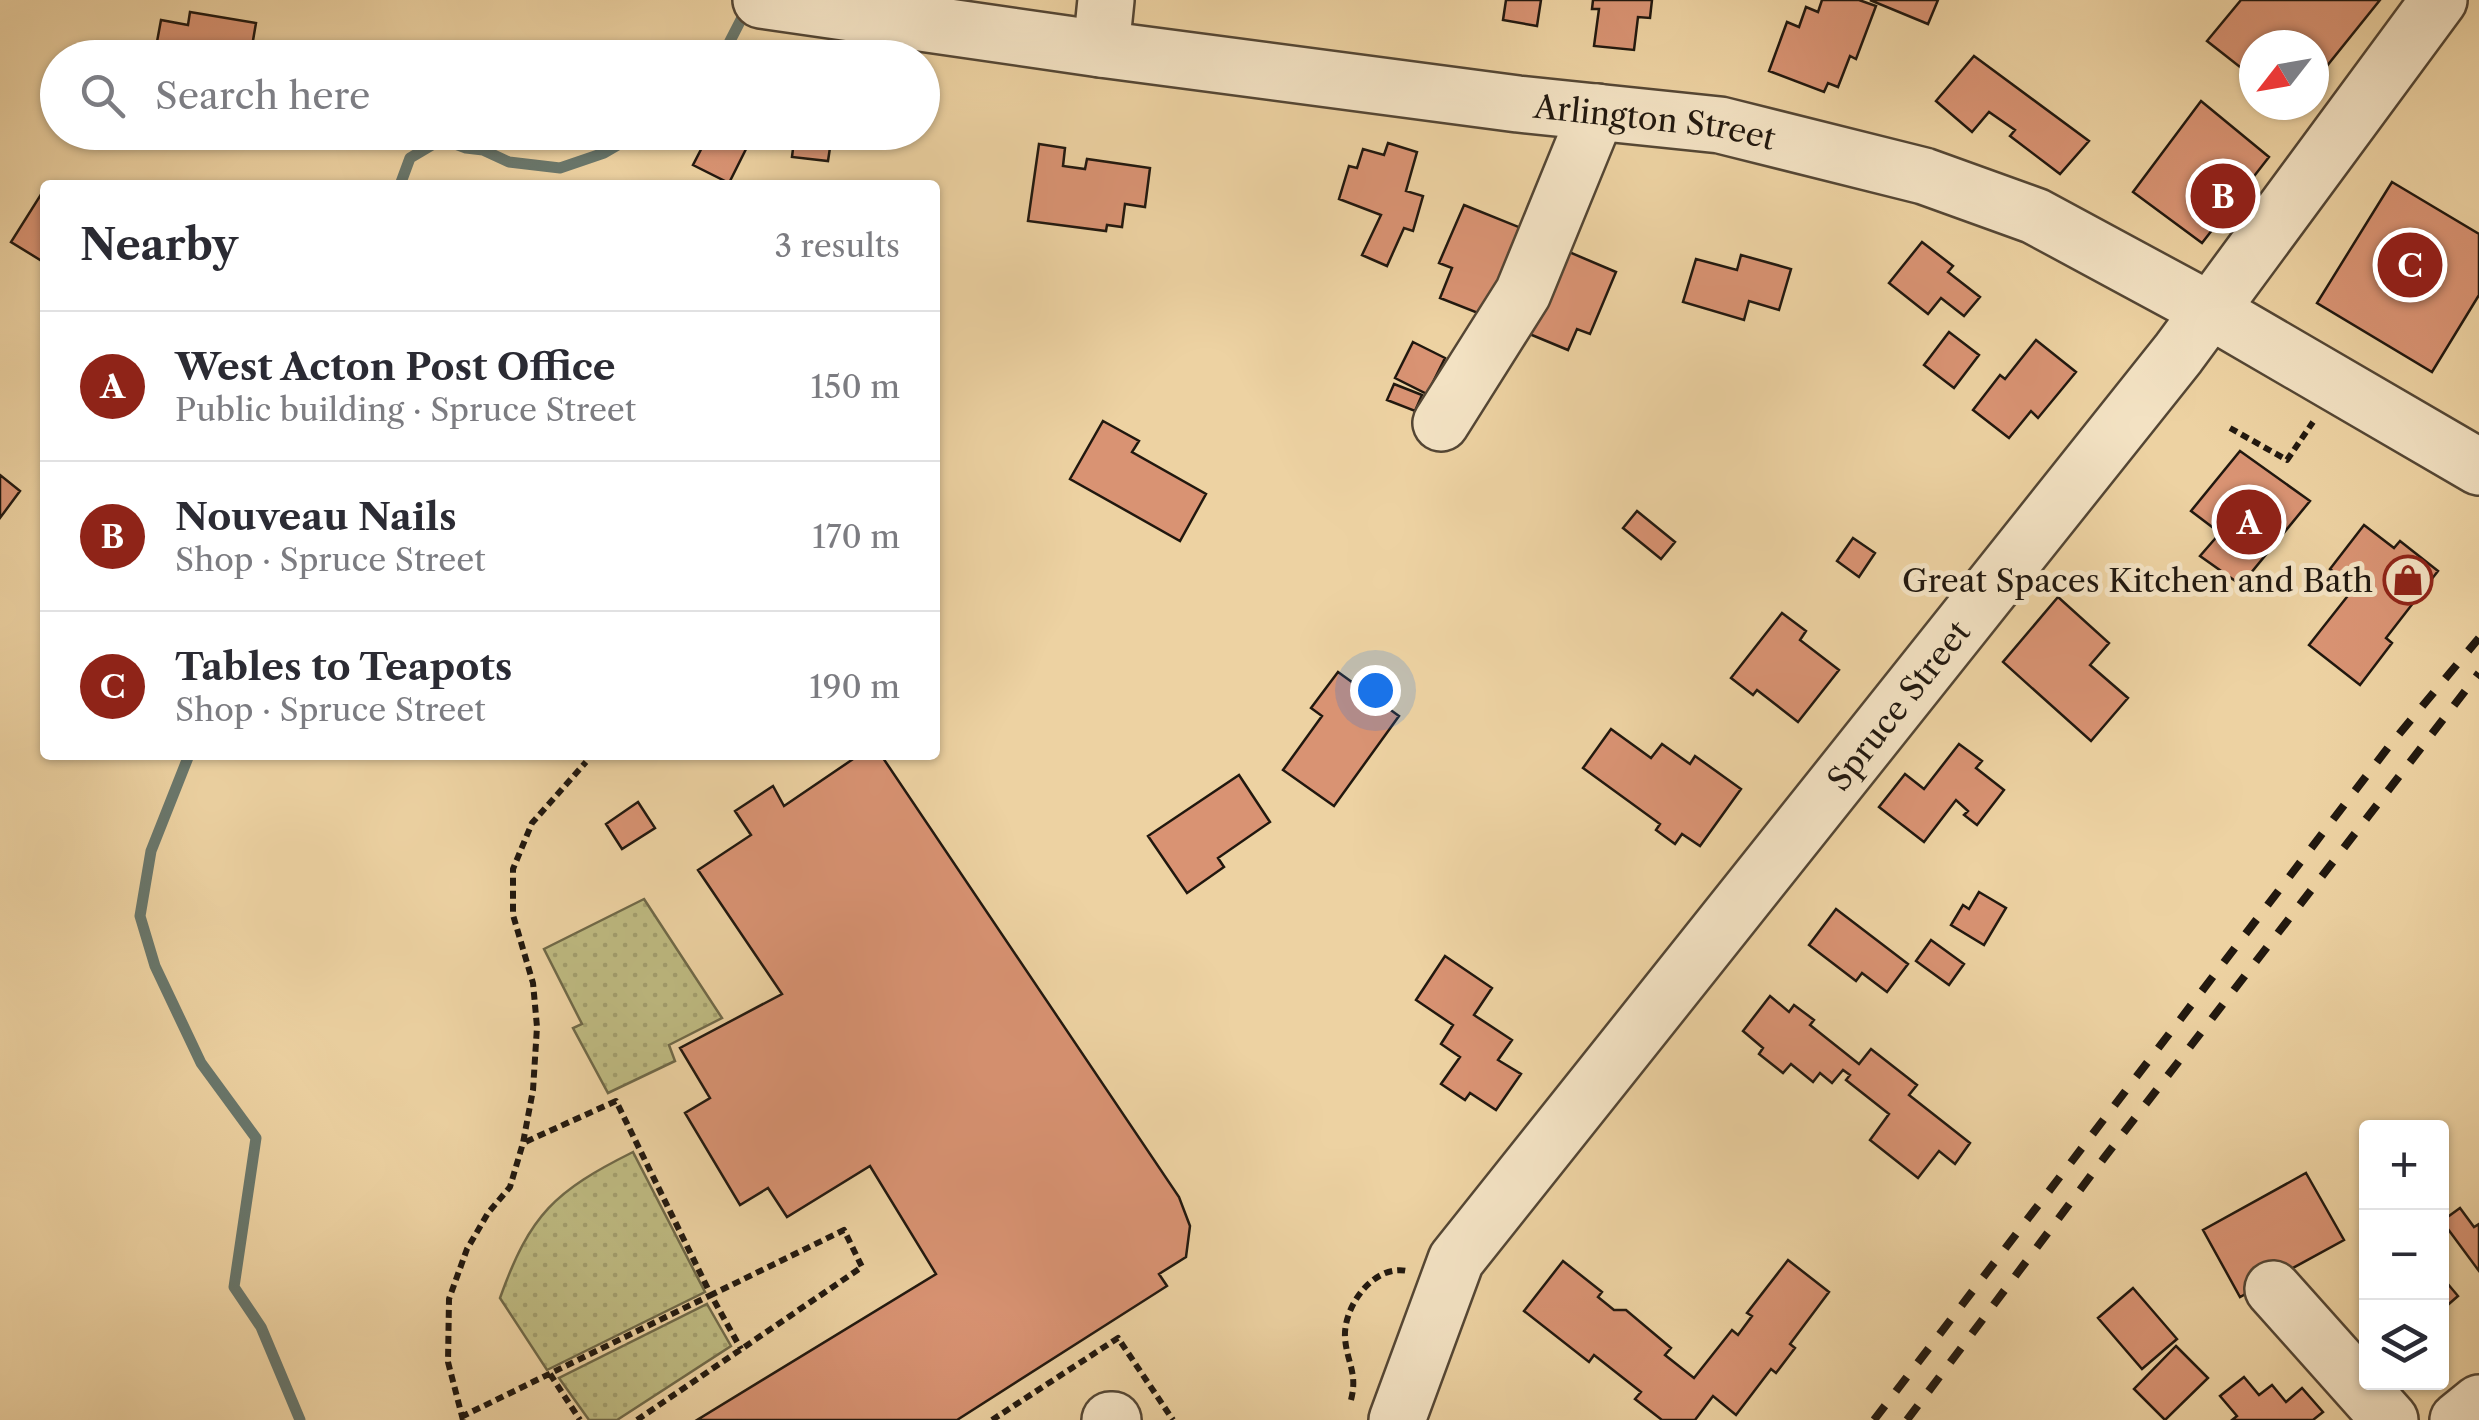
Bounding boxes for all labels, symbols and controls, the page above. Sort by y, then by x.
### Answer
north arrow [2239,30,2329,120]
search box [40,40,940,150]
icon: search [75,68,130,123]
text: Search here [155,72,370,119]
street label: Arlington Street [1531,86,1780,158]
pin: B [2190,158,2256,234]
text: Nearby [80,219,238,271]
text: 3 results [774,226,900,265]
pin: C [2378,228,2442,302]
text: West Acton Post Office [175,343,615,390]
text: A [100,367,125,406]
text: 150 m [811,367,900,406]
text: Public building · Spruce Street [175,390,636,429]
pin: A [2216,484,2282,560]
text: Nouveau Nails [175,493,457,540]
text: B [101,517,124,556]
text: 170 m [812,517,900,556]
text: Shop · Spruce Street [175,540,485,579]
shop icon: Great Spaces Kitchen and Bath [2382,554,2434,606]
place label: Great Spaces Kitchen and Bath [1902,561,2373,600]
street label: Spruce Street [1819,612,1978,798]
text: Tables to Teapots [175,643,512,690]
your location [1350,665,1401,716]
text: C [100,667,125,706]
text: 190 m [809,667,900,706]
text: Shop · Spruce Street [175,690,485,729]
map controls [2359,1120,2449,1390]
button: + [2359,1120,2449,1210]
button: − [2359,1210,2449,1300]
button: layers [2359,1300,2449,1390]

